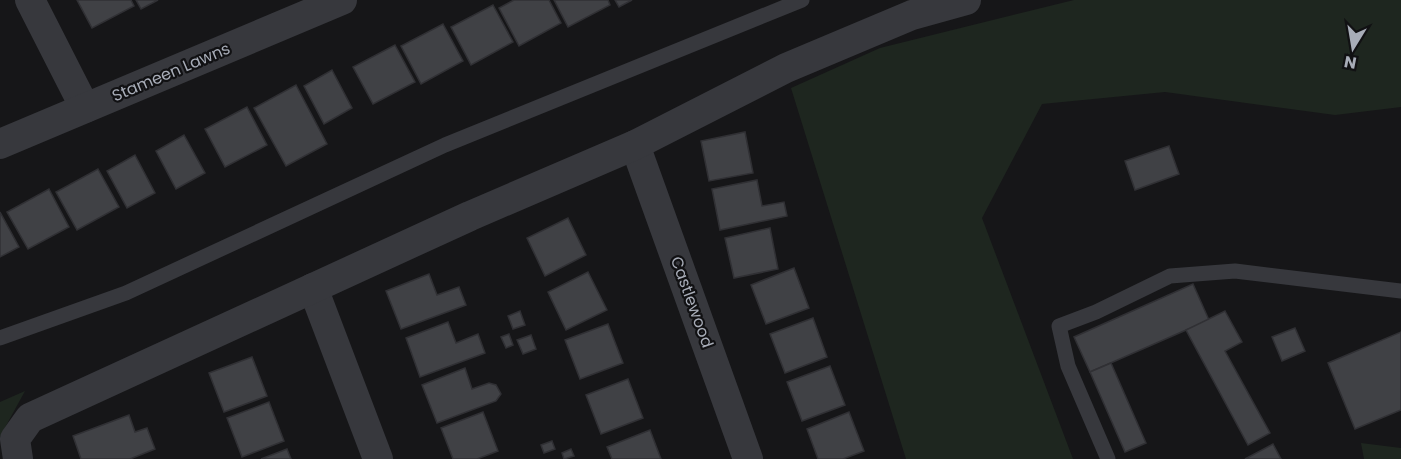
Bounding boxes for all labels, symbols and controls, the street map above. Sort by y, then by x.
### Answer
north arrow [1323,18,1383,78]
street label: Stameen Lawns [108,37,234,107]
text: N [1342,50,1358,75]
street label: Castlewood [665,253,719,351]

